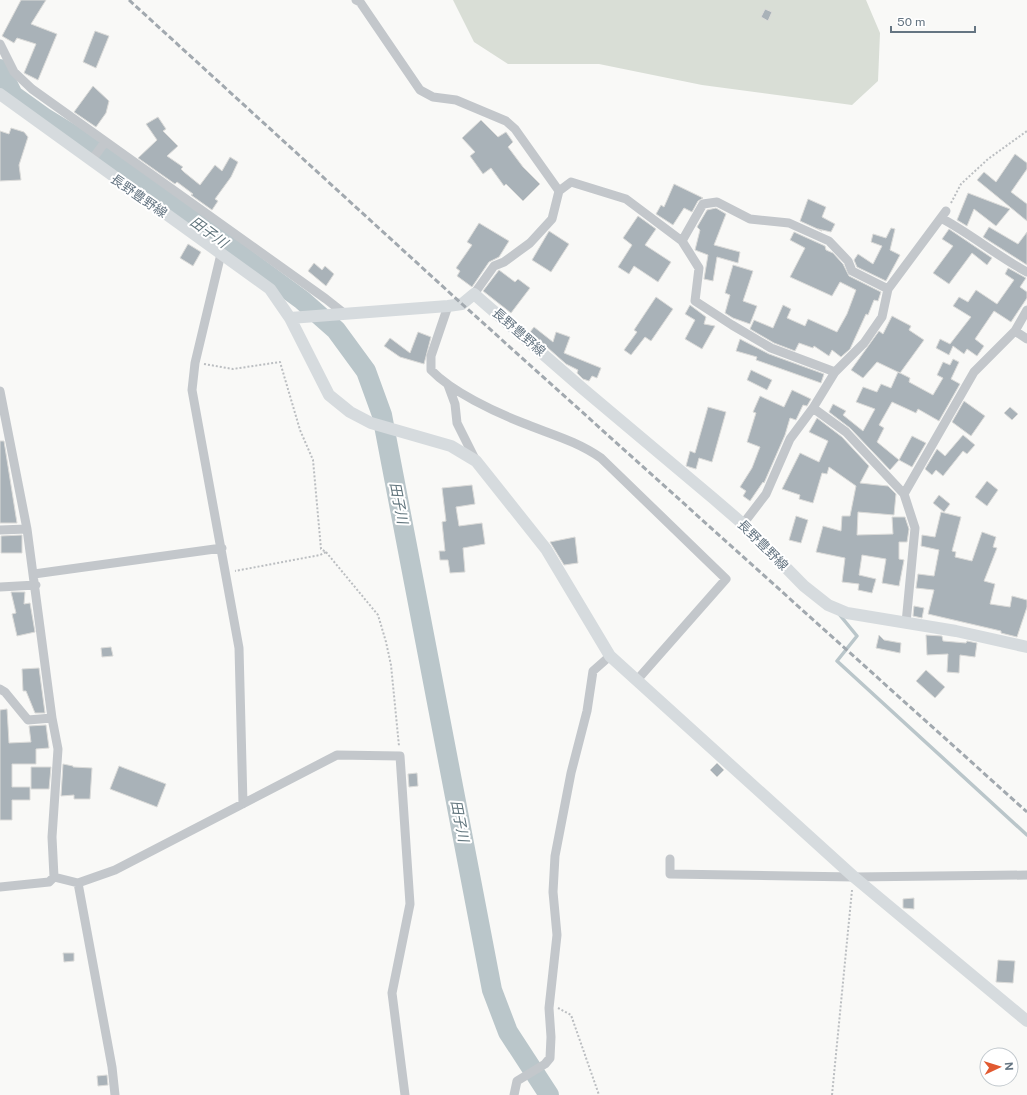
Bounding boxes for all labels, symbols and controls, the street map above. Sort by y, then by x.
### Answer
scale bar [891,8,975,34]
text: 50 m [897,15,925,29]
street label: 長野豊野線 [108,171,170,221]
water label: 田子川 [187,213,232,252]
street label: 長野豊野線 [490,305,548,359]
water label: 田子川 [387,481,411,527]
street label: 長野豊野線 [735,517,791,573]
water label: 田子川 [448,799,472,845]
north arrow [979,1047,1019,1087]
text: N [1003,1062,1015,1071]

